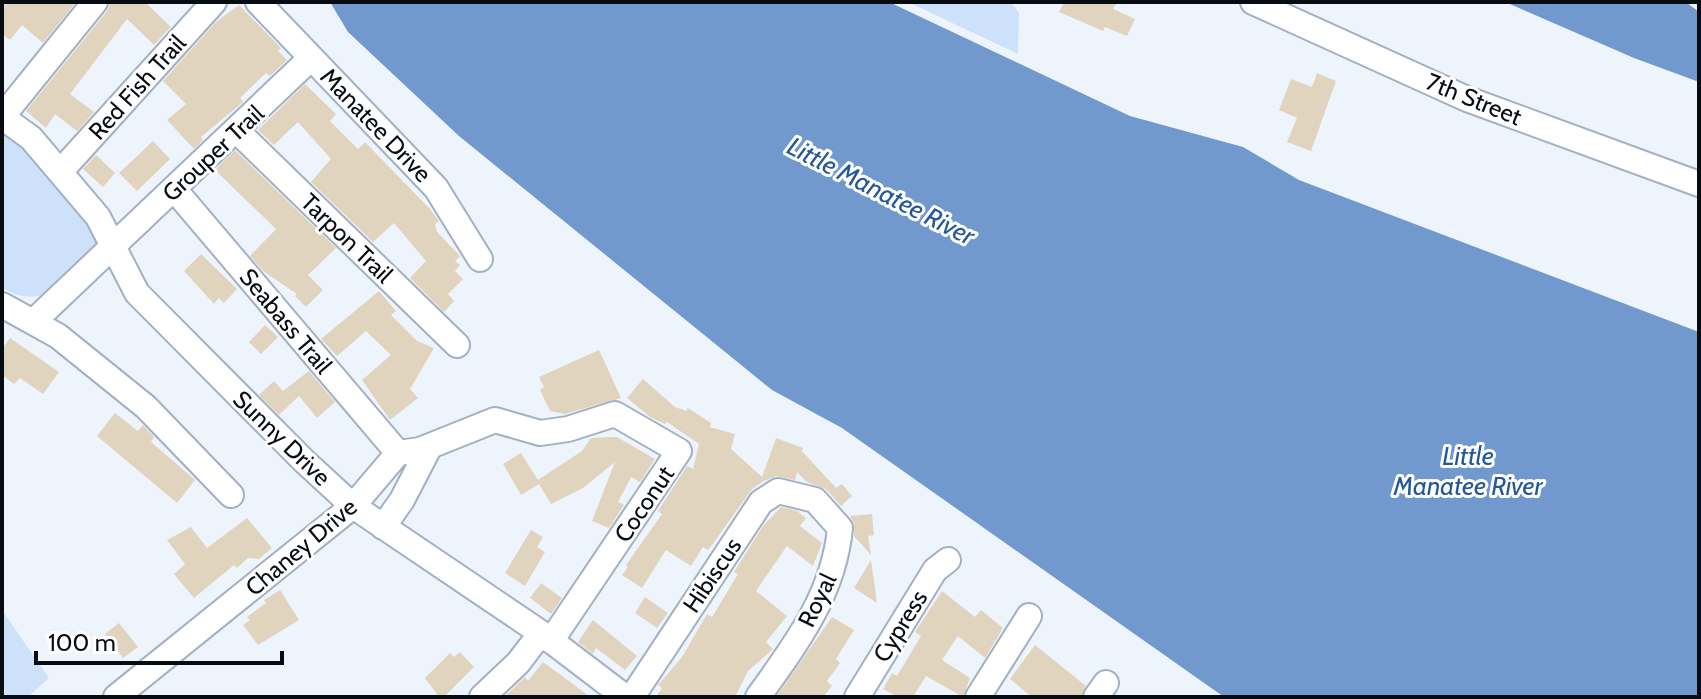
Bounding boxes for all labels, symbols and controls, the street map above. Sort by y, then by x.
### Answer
street label: Red Fish Trail [82,28,192,145]
street label: Manatee Drive [314,62,438,188]
street label: 7th Street [1422,67,1526,131]
street label: Grouper Trail [156,99,270,207]
water label: Little Manatee River [782,130,981,252]
street label: Tarpon Trail [295,187,399,289]
street label: Seabass Trail [234,263,339,380]
street label: Sunny Drive [227,384,337,492]
water label: Little Manatee River [1393,440,1544,502]
street label: Coconut [608,460,680,548]
street label: Chaney Drive [239,492,363,602]
street label: Hibiscus [677,532,747,618]
street label: Royal [792,568,842,632]
street label: Cypress [867,585,933,667]
scale bar [36,615,282,665]
text: 100 m [48,628,116,657]

